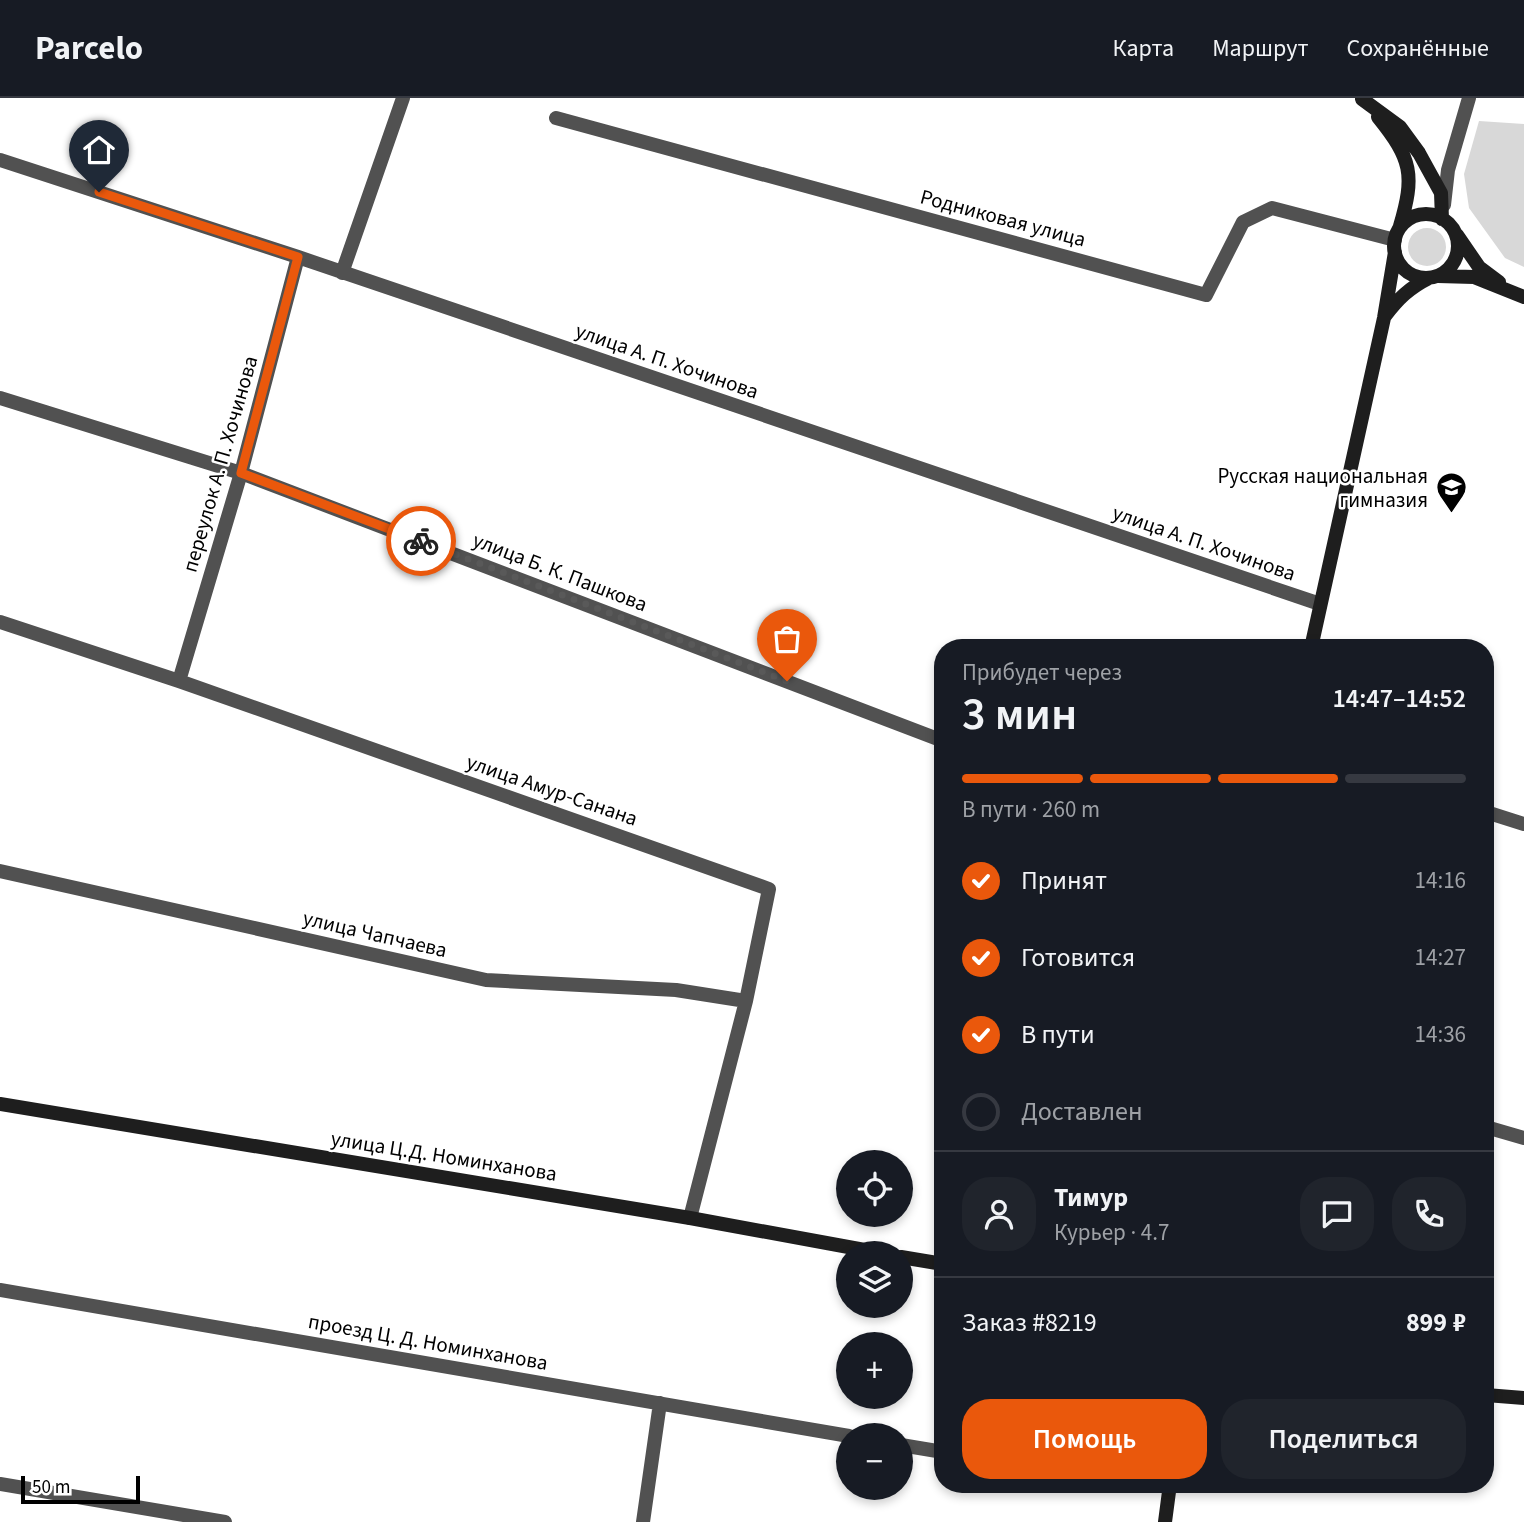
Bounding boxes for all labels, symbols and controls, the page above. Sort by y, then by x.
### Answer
text: Parcelo [35,25,143,72]
text: Карта [1113,31,1174,66]
text: Маршрут [1212,31,1308,66]
text: Сохранённые [1346,31,1489,66]
pin [69,120,129,192]
icon: home [80,131,118,169]
street label: Родниковая улица [917,181,1089,255]
street label: улица А. П. Хочинова [571,316,763,406]
street label: переулок А. П. Хочинова [175,352,265,576]
place label: Русская национальная гимназия [1217,461,1428,515]
school or university icon: Русская национальная гимназия [1434,471,1468,515]
street label: улица А. П. Хочинова [1108,498,1300,588]
courier [386,506,456,576]
icon: bike [402,522,440,560]
street label: улица Б. К. Пашкова [468,525,652,619]
pin [757,609,817,681]
icon: bag [768,620,806,658]
text: Прибудет через [962,656,1122,689]
text: 14:47–14:52 [1333,680,1466,717]
text: 3 мин [962,682,1077,747]
street label: улица Амур-Санана [462,747,642,833]
text: В пути · 260 m [962,793,1100,826]
icon: check [962,862,1000,900]
text: Принят [1021,862,1107,899]
text: 14:16 [1415,864,1466,897]
street label: улица Чапчаева [300,903,450,965]
icon: check [962,939,1000,977]
text: Готовится [1021,939,1135,976]
text: 14:27 [1415,941,1466,974]
icon: check [962,1016,1000,1054]
text: В пути [1021,1016,1095,1053]
text: 14:36 [1415,1018,1466,1051]
text: Доставлен [1021,1093,1143,1130]
street label: улица Ц.Д. Номинханова [329,1123,559,1189]
map controls [836,1150,913,1500]
button: locate [836,1150,913,1227]
button: person [962,1177,1036,1251]
button: chat [1300,1177,1374,1251]
button: phone [1392,1177,1466,1251]
text: Тимур [1054,1179,1128,1216]
text: Курьер · 4.7 [1054,1216,1169,1249]
button: layers [836,1241,913,1318]
text: Заказ #8219 [962,1304,1097,1341]
text: 899 ₽ [1406,1304,1466,1341]
street label: проезд Ц. Д. Номинханова [306,1306,550,1378]
button: + [836,1332,913,1409]
button: Помощь [962,1399,1207,1479]
button: Поделиться [1221,1399,1466,1479]
button: − [836,1423,913,1500]
scale bar [21,1473,140,1505]
text: 50 m [32,1474,70,1501]

